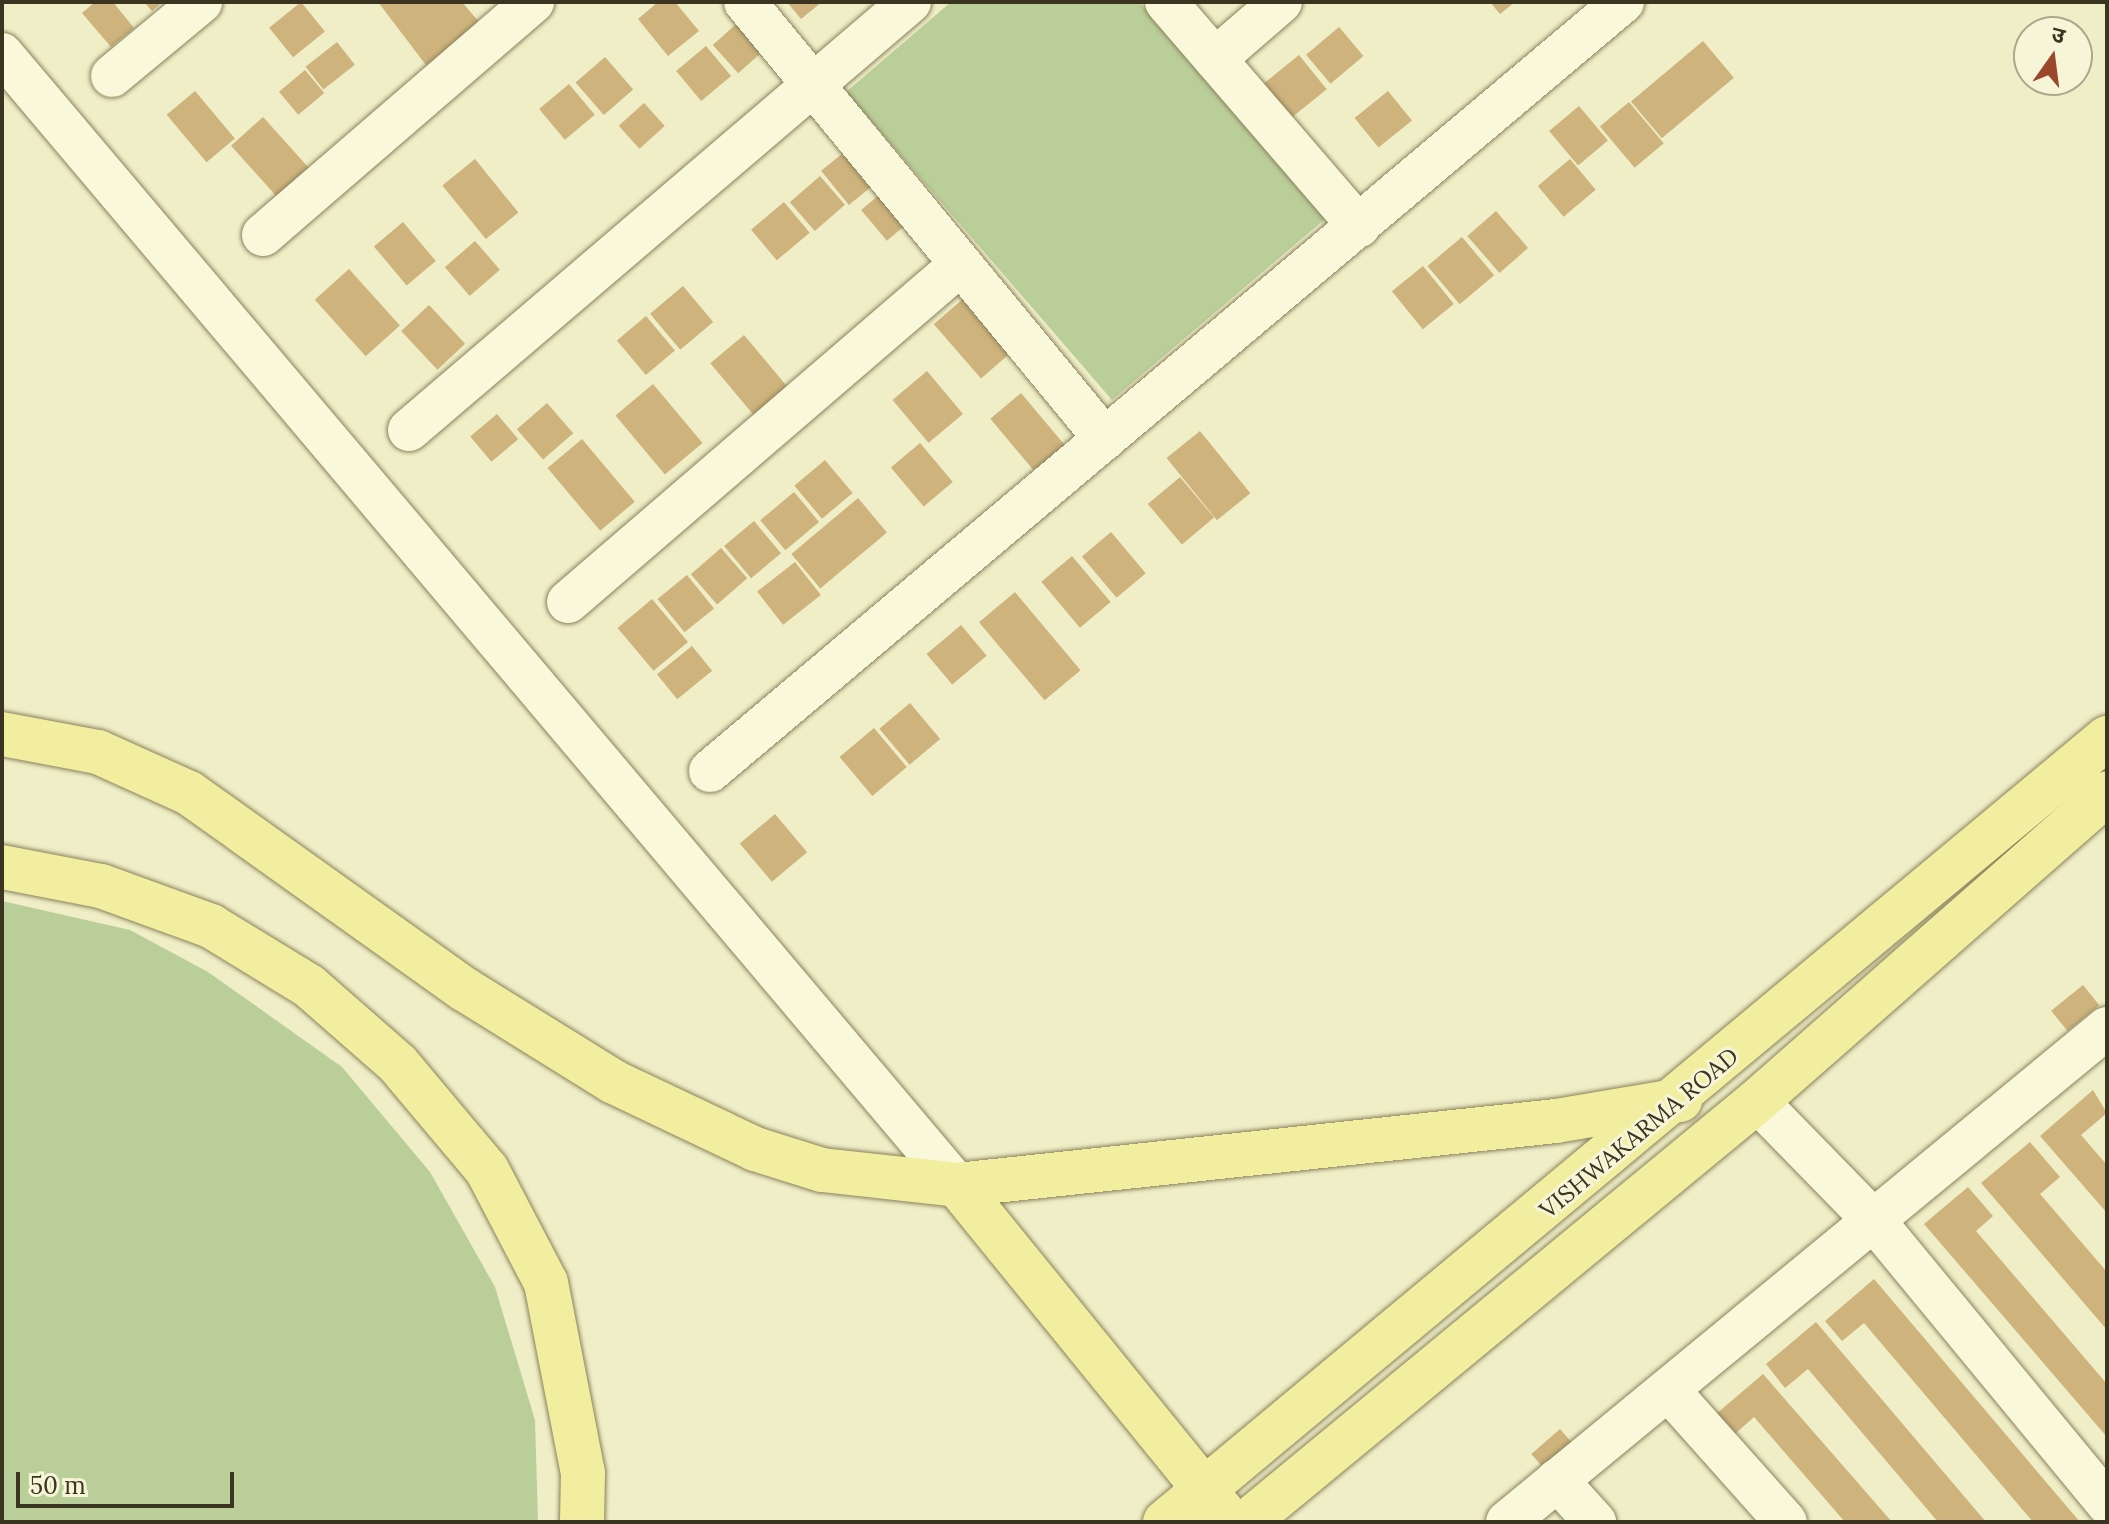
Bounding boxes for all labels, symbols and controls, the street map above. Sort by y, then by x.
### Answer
north arrow [2013,16,2093,96]
text: उ [2049,20,2068,50]
street label: VISHWAKARMA ROAD [1534,1041,1744,1225]
scale bar [20,1456,238,1506]
text: 50 m [30,1470,86,1501]

